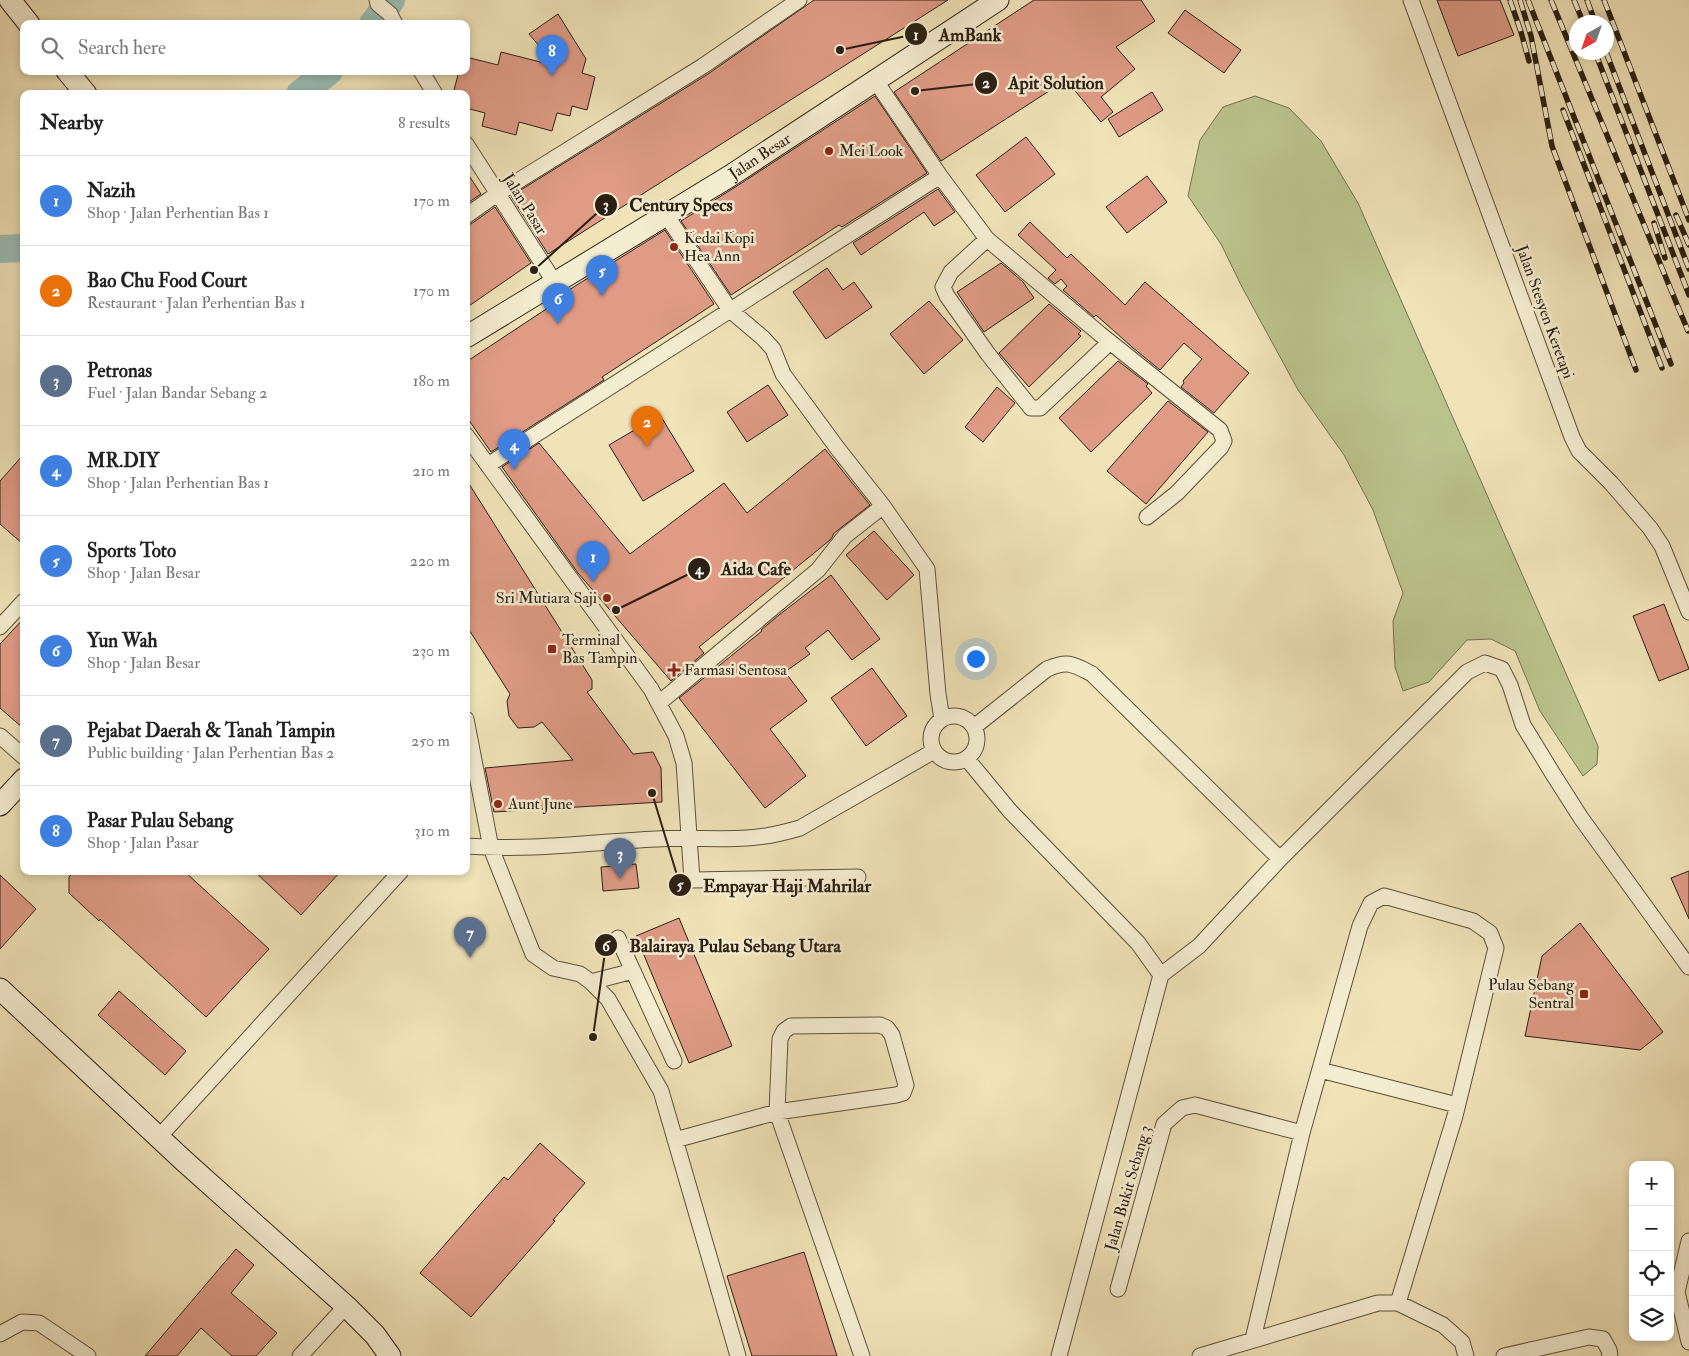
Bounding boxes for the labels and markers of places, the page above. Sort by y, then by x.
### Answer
callout: AmBank [903,18,1011,51]
pin: 8 [536,35,568,76]
callout: Apit Solution [973,67,1114,100]
place label: Mei Look [839,141,904,161]
marker: Mei Look [823,145,835,157]
callout: Century Specs [594,189,742,222]
place label: Kedai Kopi Hea Ann [684,228,755,266]
marker: Kedai Kopi Hea Ann [668,241,680,253]
pin: 5 [586,255,618,296]
pin: 6 [542,283,574,324]
pin: 2 [631,406,663,447]
pin: 4 [498,429,530,470]
pin: 1 [577,541,609,582]
callout: Aida Cafe [686,552,801,585]
place label: Sri Mutiara Saji [496,588,597,608]
marker: Sri Mutiara Saji [601,592,613,604]
place label: Terminal Bas Tampin [562,630,637,669]
marker: Terminal Bas Tampin [546,643,558,655]
place label: Farmasi Sentosa [684,660,787,680]
marker: Farmasi Sentosa [668,664,680,676]
place label: Aunt June [507,794,573,815]
marker: Aunt June [492,798,504,810]
pin: 3 [604,838,636,879]
callout: Empayar Haji Mahrilar [668,869,881,902]
pin: 7 [454,917,486,958]
callout: Balairaya Pulau Sebang Utara [594,929,850,962]
place label: Pulau Sebang Sentral [1488,975,1575,1013]
marker: Pulau Sebang Sentral [1578,988,1590,1000]

